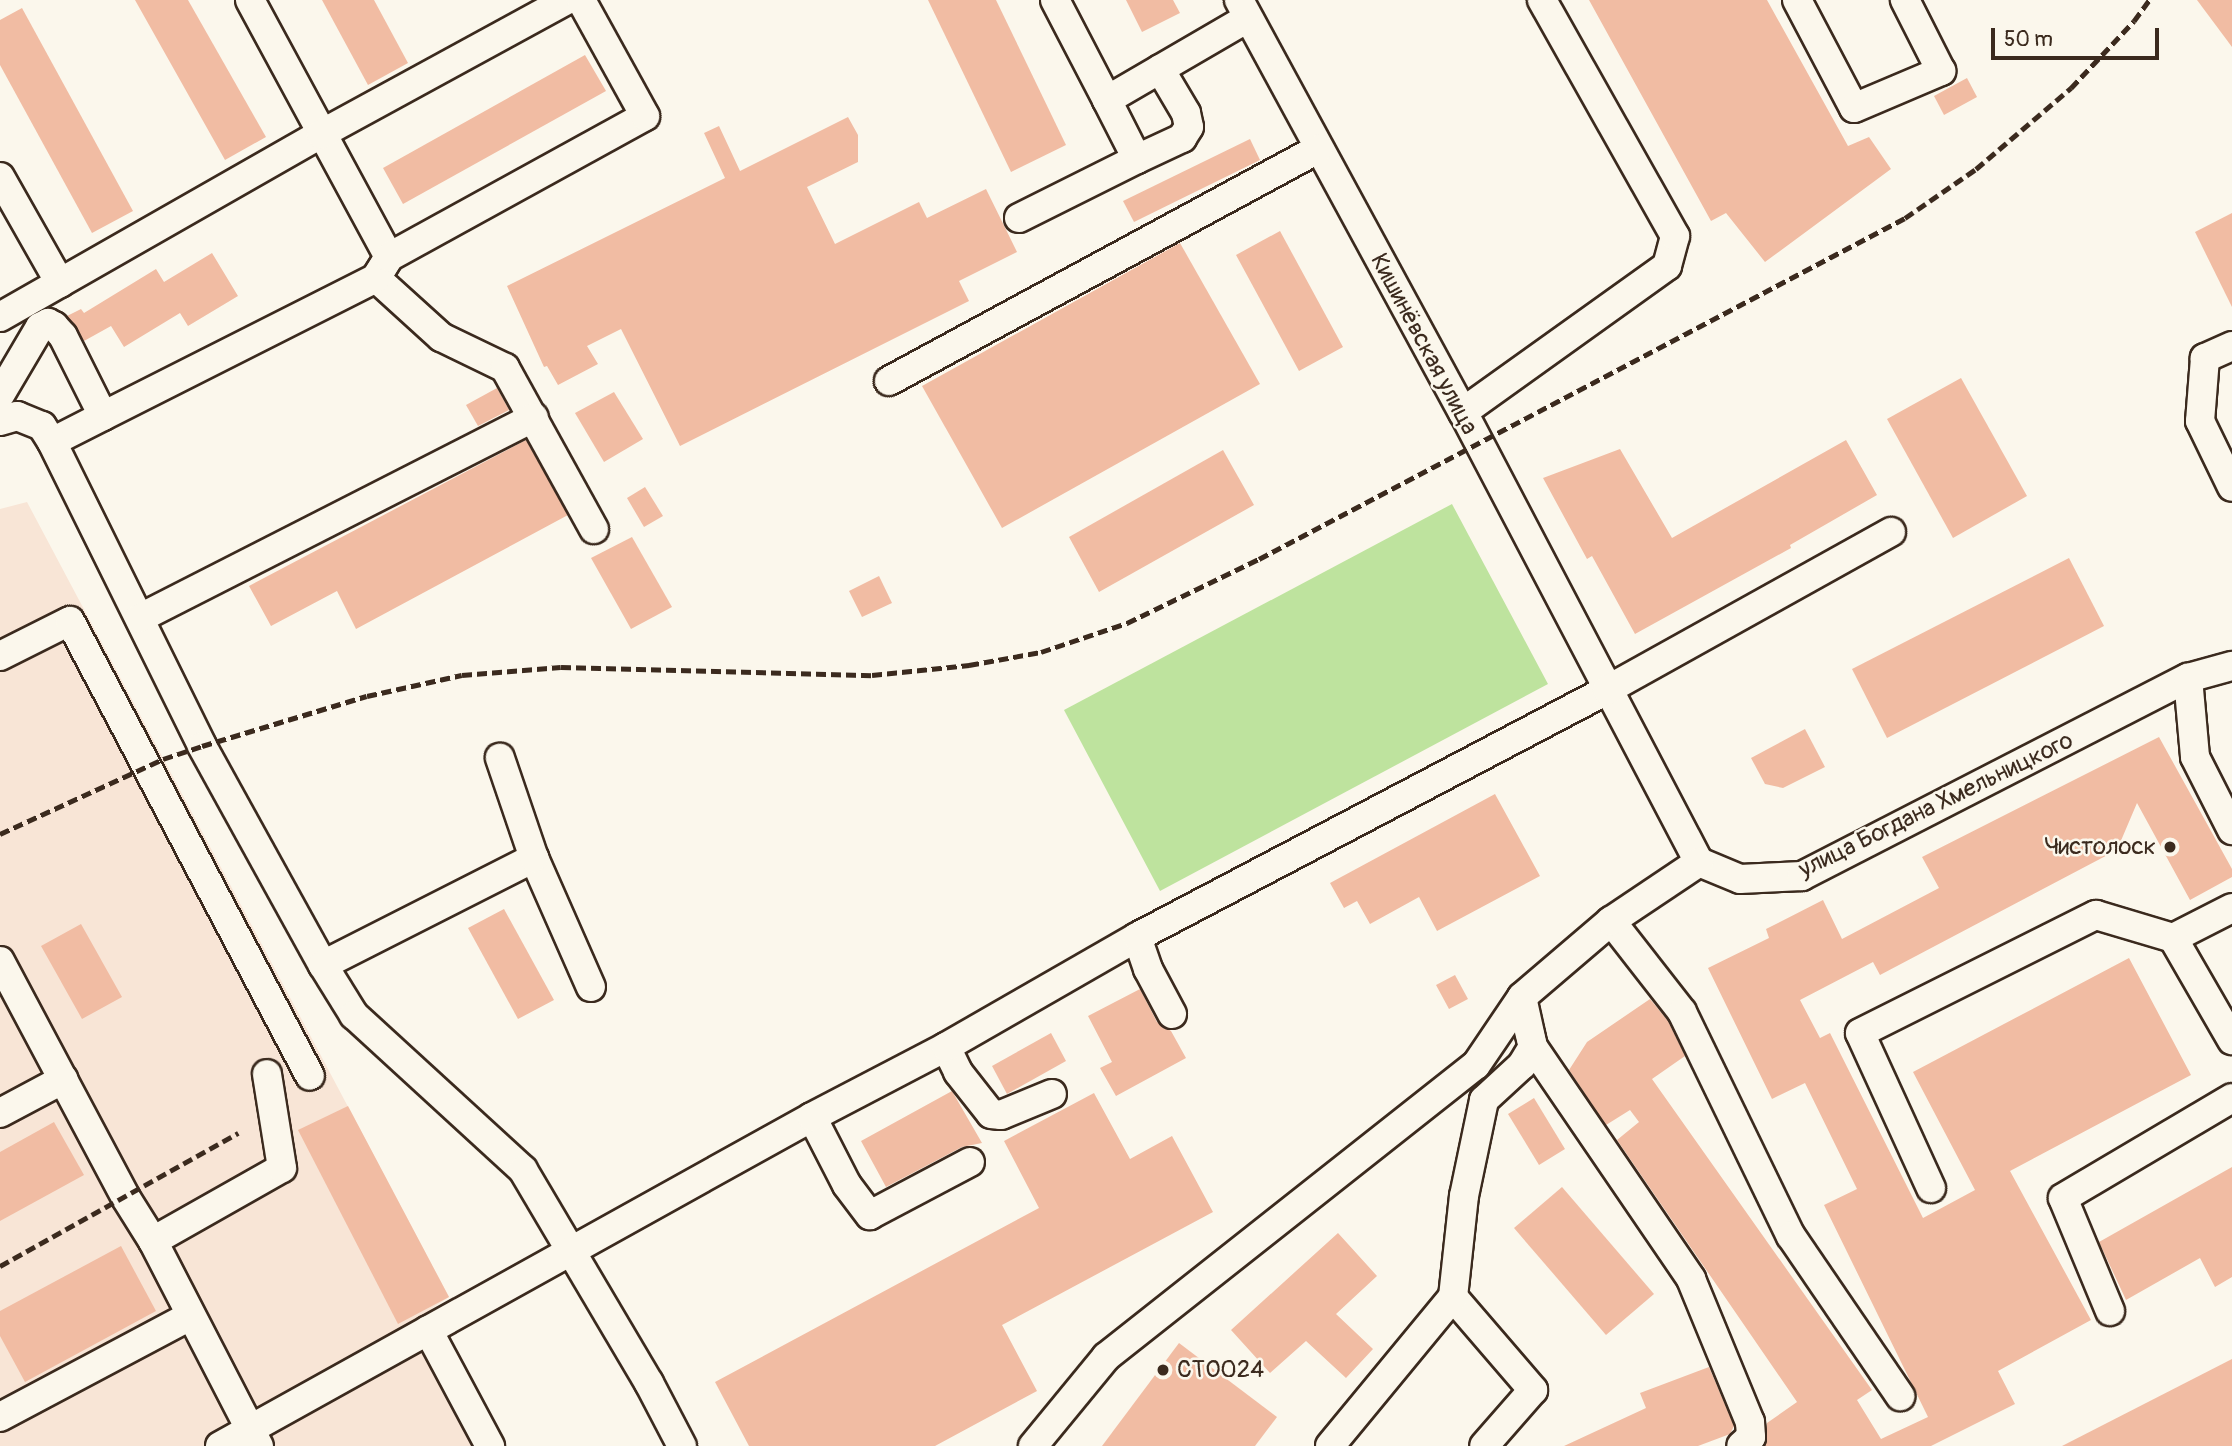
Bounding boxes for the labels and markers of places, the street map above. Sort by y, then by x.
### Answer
place label: Чистолоск [2044,833,2156,861]
marker: Чистолоск [2162,839,2178,855]
place label: СТО024 [1177,1356,1264,1384]
marker: СТО024 [1155,1362,1171,1378]

